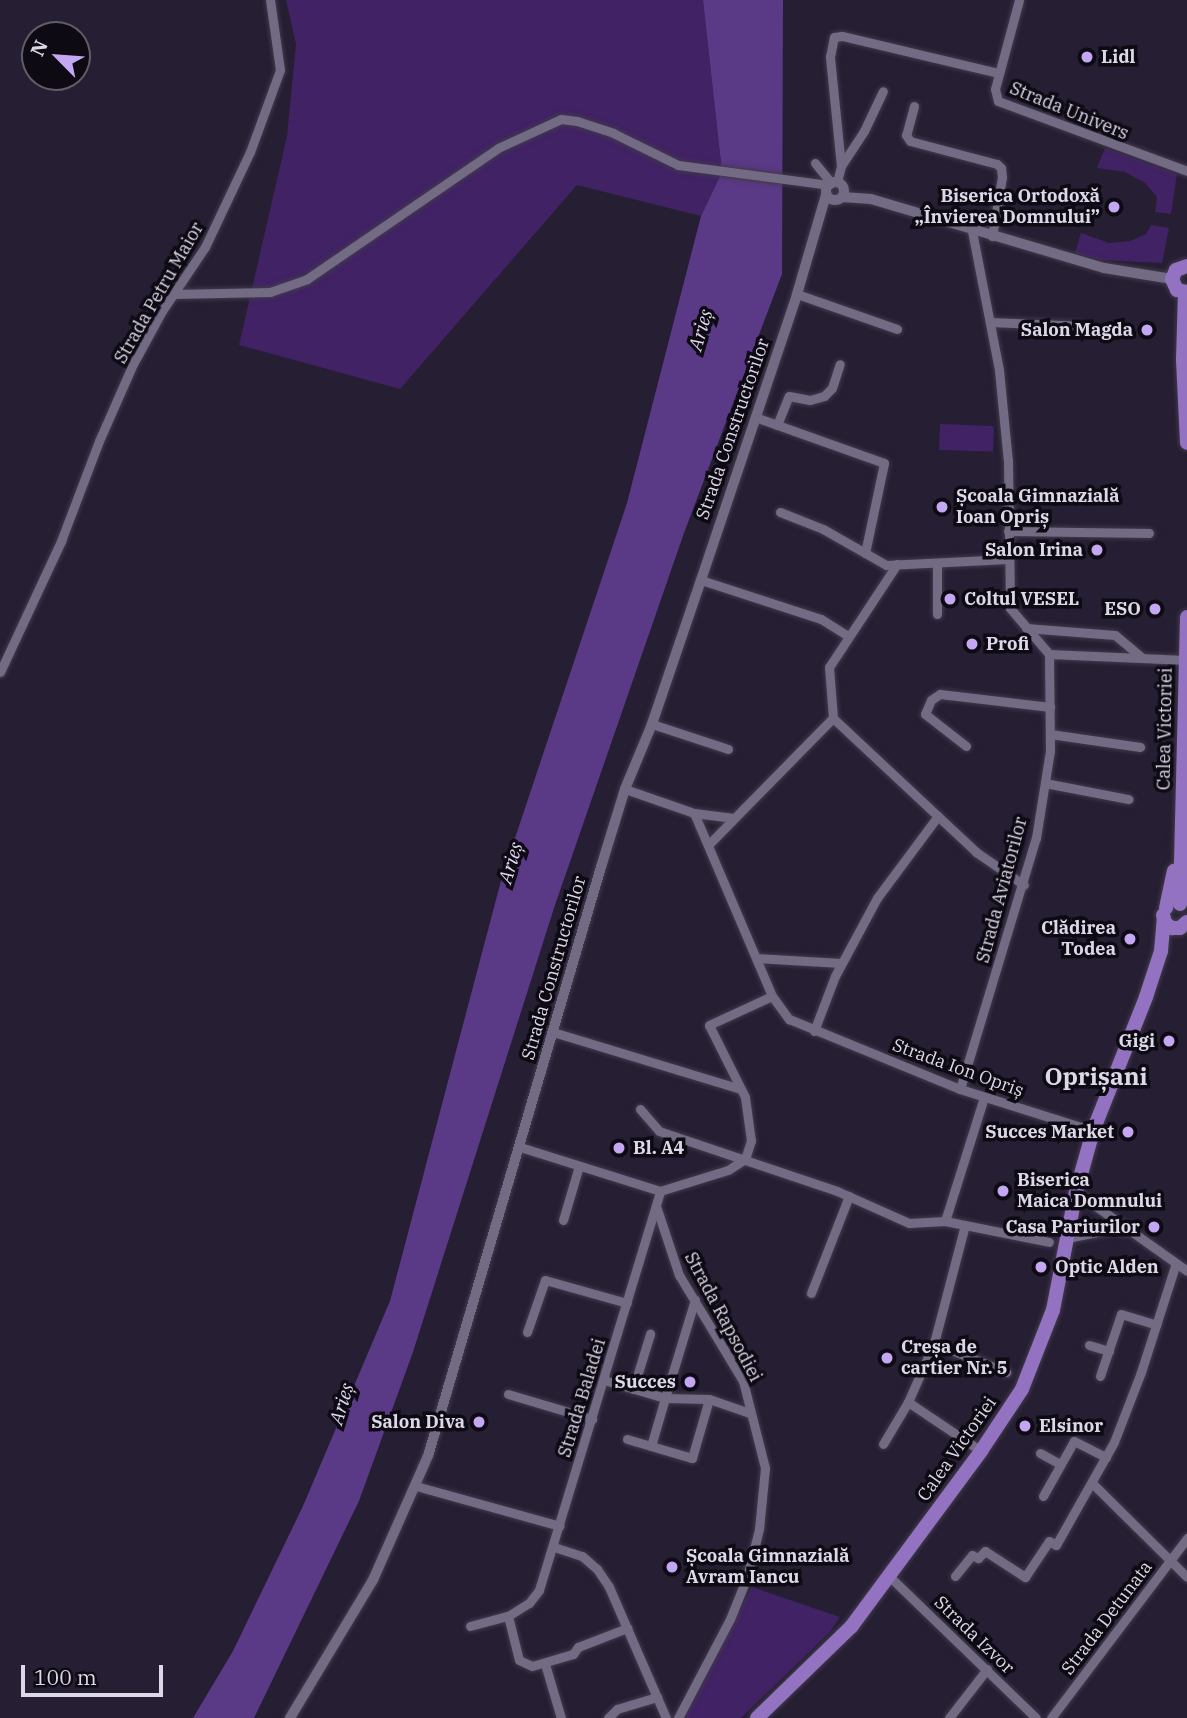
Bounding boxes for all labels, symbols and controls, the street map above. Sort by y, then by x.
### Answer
north arrow [21,21,91,91]
text: N [25,36,53,60]
place label: Lidl [1101,46,1135,68]
marker: Lidl [1079,49,1095,65]
street label: Strada Univers [1007,77,1131,145]
place label: Biserica Ortodoxă „Învierea Domnului” [914,186,1100,228]
marker: Biserica Ortodoxă „Învierea Domnului” [1106,199,1122,215]
street label: Strada Petru Maior [110,219,208,367]
water label: Arieș [684,307,718,353]
place label: Salon Magda [1021,319,1133,341]
marker: Salon Magda [1139,322,1155,338]
street label: Strada Constructorilor [692,336,774,522]
place label: Școala Gimnazială Ioan Opriș [956,486,1119,528]
marker: Școala Gimnazială Ioan Opriș [934,499,950,515]
place label: Salon Irina [985,539,1083,561]
marker: Salon Irina [1089,542,1105,558]
place label: Coltul VESEL [964,588,1079,610]
marker: Coltul VESEL [942,591,958,607]
place label: ESO [1104,598,1141,620]
marker: ESO [1147,601,1163,617]
place label: Profi [986,633,1029,655]
marker: Profi [964,636,980,652]
street label: Calea Victoriei [1153,668,1177,790]
street label: Strada Aviatorilor [972,815,1032,965]
water label: Arieș [494,840,528,886]
street label: Strada Constructorilor [517,874,591,1062]
place label: Clădirea Todea [1041,918,1116,960]
marker: Clădirea Todea [1122,931,1138,947]
place label: Gigi [1119,1030,1155,1052]
marker: Gigi [1161,1033,1177,1049]
street label: Strada Ion Opriș [889,1034,1027,1102]
district label: Oprișani [1044,1063,1148,1091]
place label: Succes Market [985,1121,1114,1143]
marker: Succes Market [1120,1124,1136,1140]
place label: Bl. A4 [633,1137,684,1159]
marker: Bl. A4 [611,1140,627,1156]
place label: Biserica Maica Domnului [1017,1170,1162,1212]
marker: Biserica Maica Domnului [995,1183,1011,1199]
place label: Casa Pariurilor [1005,1216,1140,1238]
marker: Casa Pariurilor [1146,1219,1162,1235]
street label: Strada Rapsodiei [680,1248,766,1386]
place label: Optic Alden [1055,1256,1159,1278]
marker: Optic Alden [1033,1259,1049,1275]
street label: Strada Baladei [554,1336,610,1460]
place label: Creșa de cartier Nr. 5 [901,1337,1008,1380]
marker: Creșa de cartier Nr. 5 [879,1350,895,1366]
place label: Succes [615,1371,676,1393]
marker: Succes [682,1374,698,1390]
water label: Arieș [325,1381,359,1427]
street label: Calea Victoriei [913,1393,1001,1505]
place label: Salon Diva [371,1411,465,1433]
marker: Salon Diva [471,1414,487,1430]
place label: Elsinor [1039,1415,1103,1437]
marker: Elsinor [1017,1418,1033,1434]
place label: Școala Gimnazială Avram Iancu [686,1546,849,1588]
street label: Strada Detunata [1057,1557,1157,1679]
marker: Școala Gimnazială Avram Iancu [664,1559,680,1575]
street label: Strada Izvor [930,1592,1018,1678]
scale bar [24,1652,166,1696]
text: 100 m [34,1663,97,1691]

